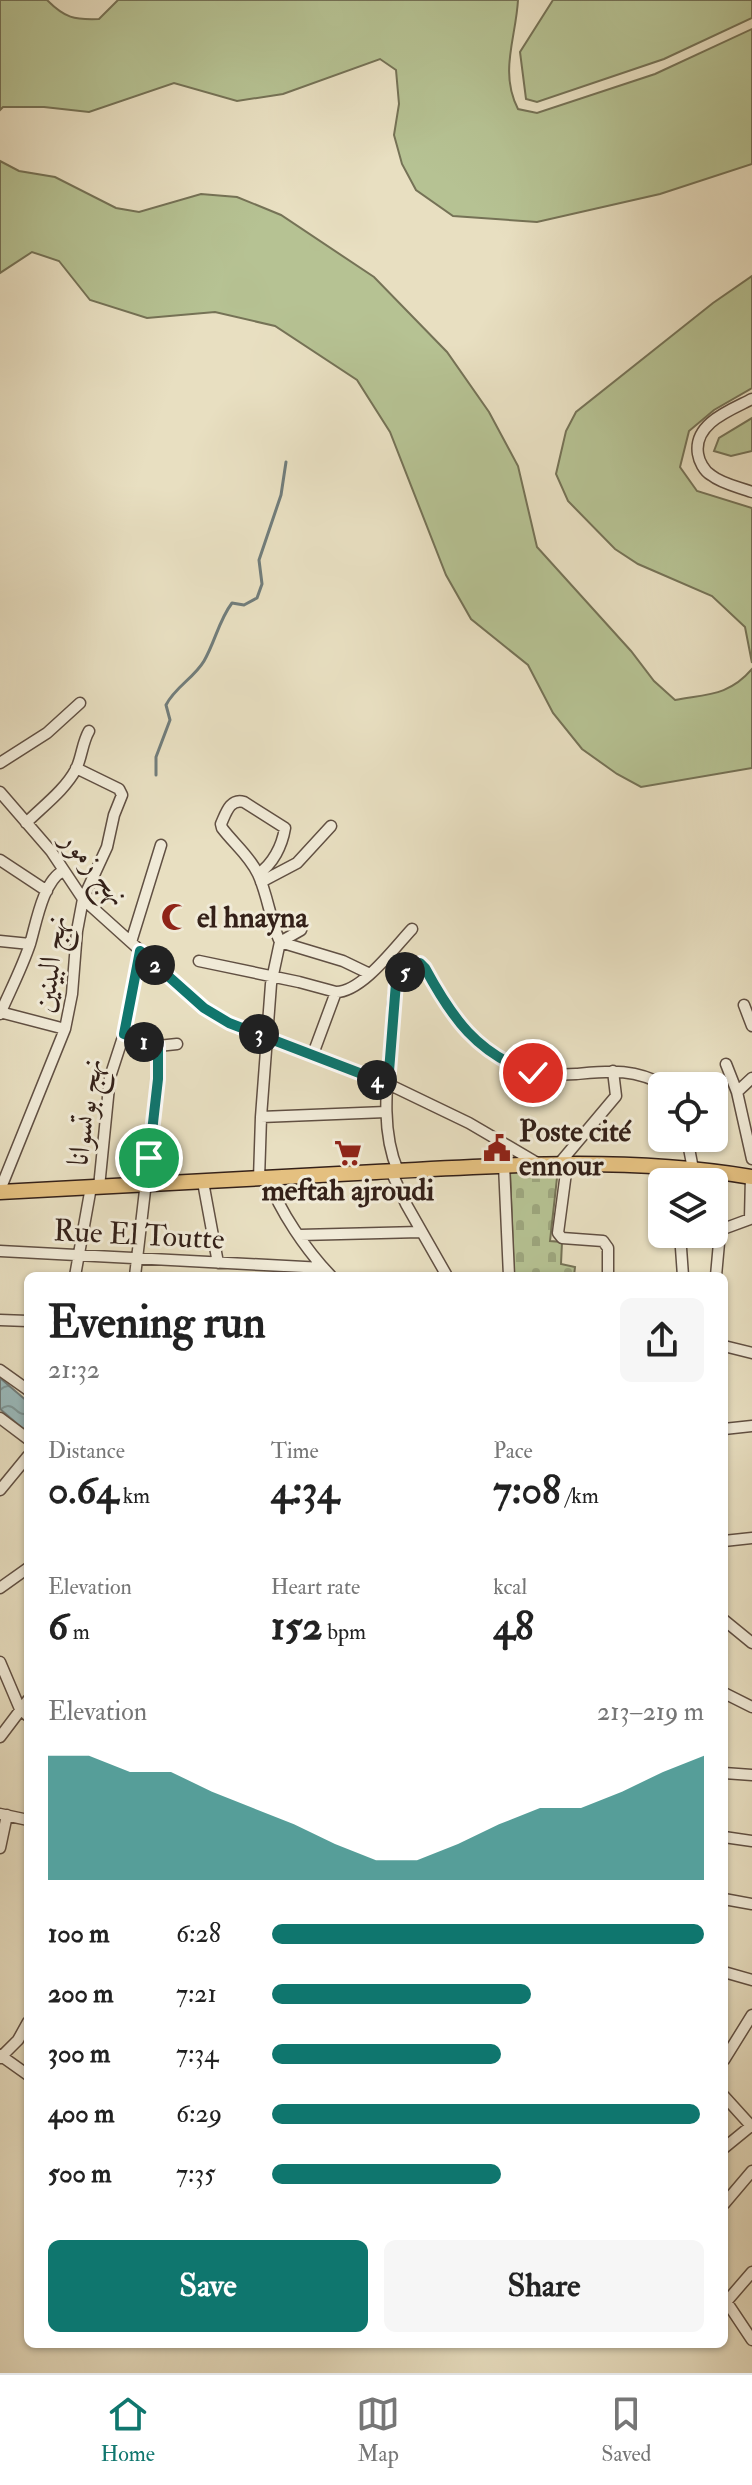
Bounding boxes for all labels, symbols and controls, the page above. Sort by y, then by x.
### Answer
street label: نهج زمور [45,820,137,919]
place label: el hnayna [197,899,309,936]
mosque icon: el hnayna [160,902,190,932]
street label: نهج البينين [25,913,83,1016]
pin: 2 [135,945,175,985]
text: 2 [149,951,161,979]
pin: 5 [385,952,425,992]
text: 5 [400,958,410,986]
pin: 3 [239,1014,279,1054]
text: 3 [255,1020,263,1048]
pin: 1 [124,1022,164,1062]
text: 1 [140,1028,148,1056]
pin [499,1039,567,1107]
icon: check [511,1051,555,1095]
street label: نهج بوتسوانا [59,1056,119,1169]
pin: 4 [357,1060,397,1100]
text: 4 [371,1066,383,1094]
map controls [648,1072,728,1248]
button: locate [648,1072,728,1152]
place label: Poste cité ennour [519,1113,633,1184]
pin [115,1124,183,1192]
public building icon: Poste cité ennour [482,1133,512,1163]
icon: arrive [127,1136,171,1180]
supermarket icon: meftah ajroudi [333,1138,363,1168]
button: layers [648,1168,728,1248]
place label: meftah ajroudi [262,1172,434,1209]
street label: Rue El Toutte [52,1212,226,1258]
text: Evening run [48,1296,266,1351]
button: share [620,1298,704,1382]
text: 21:32 [48,1354,100,1386]
text: Distance [48,1437,125,1465]
text: Time [271,1437,319,1465]
text: Pace [493,1437,533,1465]
text: 0.64 [48,1465,118,1516]
text: 4:34 [271,1465,339,1516]
text: 7:08 [493,1465,561,1516]
text: km [118,1482,150,1510]
text: /km [561,1482,599,1510]
text: Elevation [48,1573,132,1601]
text: Heart rate [271,1573,360,1601]
text: kcal [493,1573,527,1601]
text: 6 [48,1601,68,1652]
text: 152 [271,1601,323,1652]
text: 48 [493,1601,534,1652]
text: m [68,1618,90,1646]
text: bpm [323,1618,366,1646]
text: Elevation [48,1696,147,1728]
text: 213–219 m [597,1696,704,1728]
text: 100 m [48,1918,109,1950]
text: 6:28 [176,1918,221,1950]
text: 200 m [48,1978,113,2010]
text: 7:21 [176,1978,217,2010]
text: 300 m [48,2038,110,2070]
text: 7:34 [176,2038,218,2070]
text: 400 m [48,2098,114,2130]
text: 6:29 [176,2098,222,2130]
text: 500 m [48,2158,112,2190]
text: 7:35 [176,2158,216,2190]
button: Save [48,2240,368,2332]
button: Share [384,2240,704,2332]
tab: Home [101,2392,155,2468]
tab: Map [356,2392,400,2468]
tab: Saved [601,2392,651,2468]

